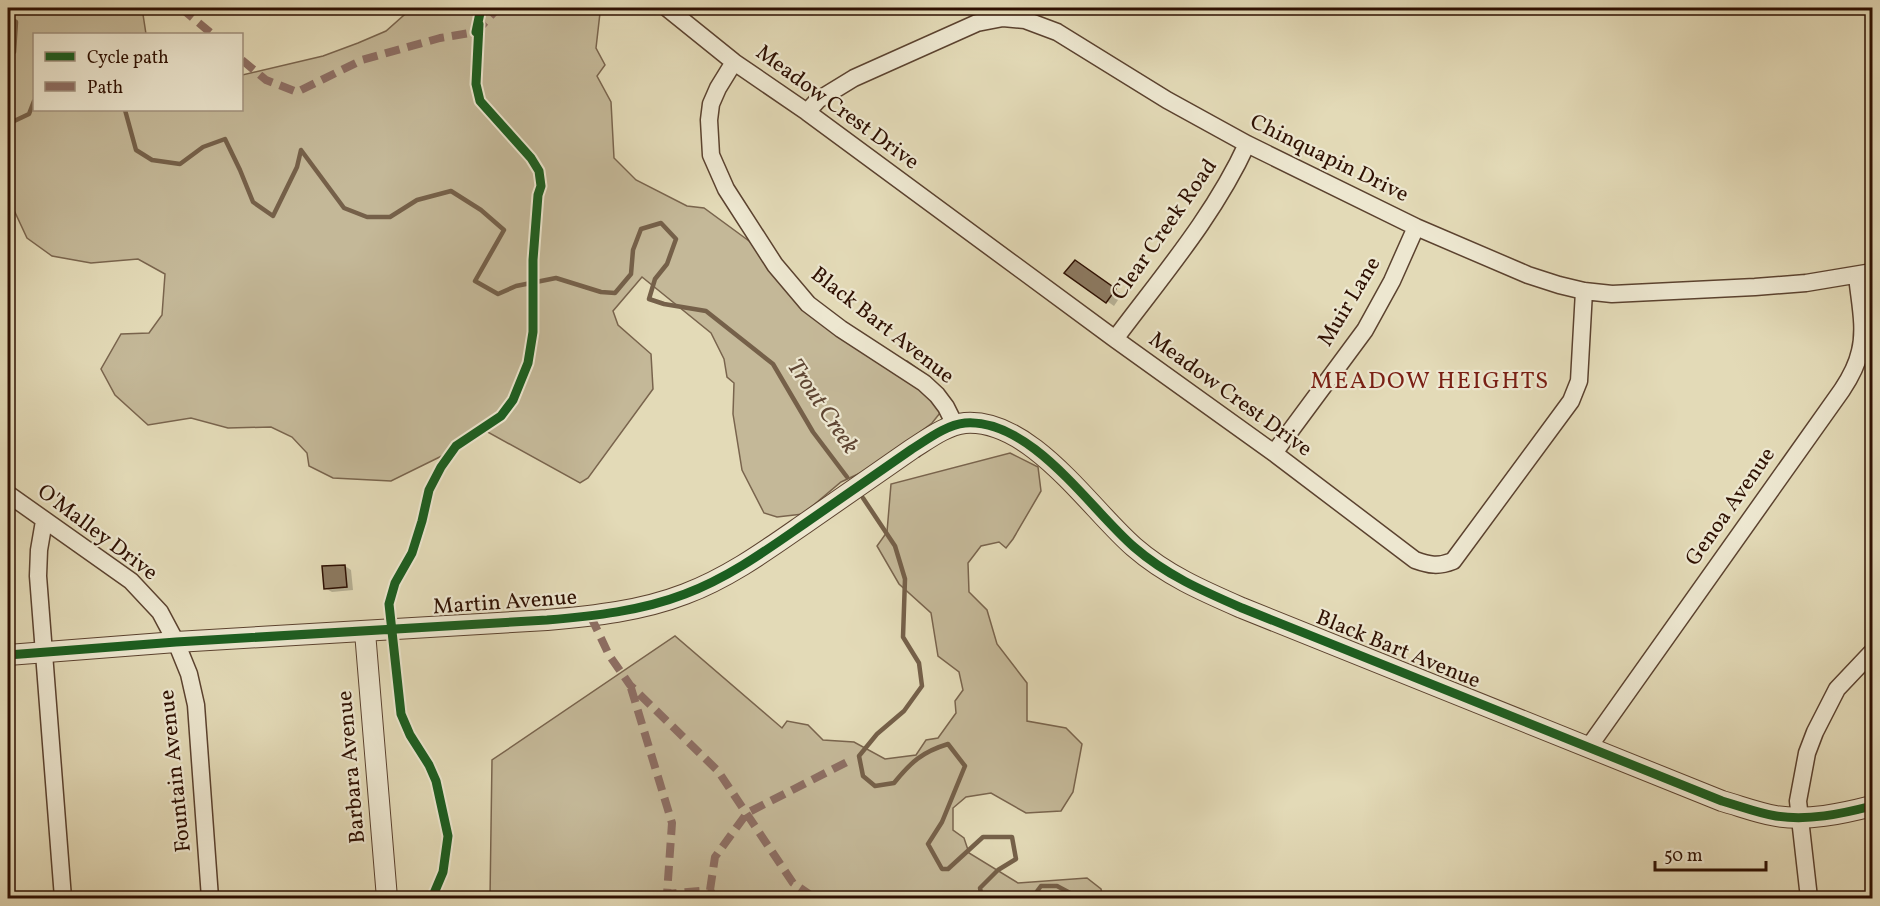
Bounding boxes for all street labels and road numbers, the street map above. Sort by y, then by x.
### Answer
street label: Meadow Crest Drive [749,38,925,178]
street label: Chinquapin Drive [1244,107,1414,211]
street label: Clear Creek Road [1105,153,1225,307]
street label: Muir Lane [1311,251,1389,353]
street label: Black Bart Avenue [804,260,960,392]
street label: Meadow Crest Drive [1142,325,1318,465]
street label: Genoa Avenue [1679,441,1783,573]
street label: O'Malley Drive [30,477,164,589]
street label: Martin Avenue [432,582,578,624]
street label: Black Bart Avenue [1311,603,1485,697]
street label: Fountain Avenue [152,688,200,854]
street label: Barbara Avenue [330,689,374,845]

